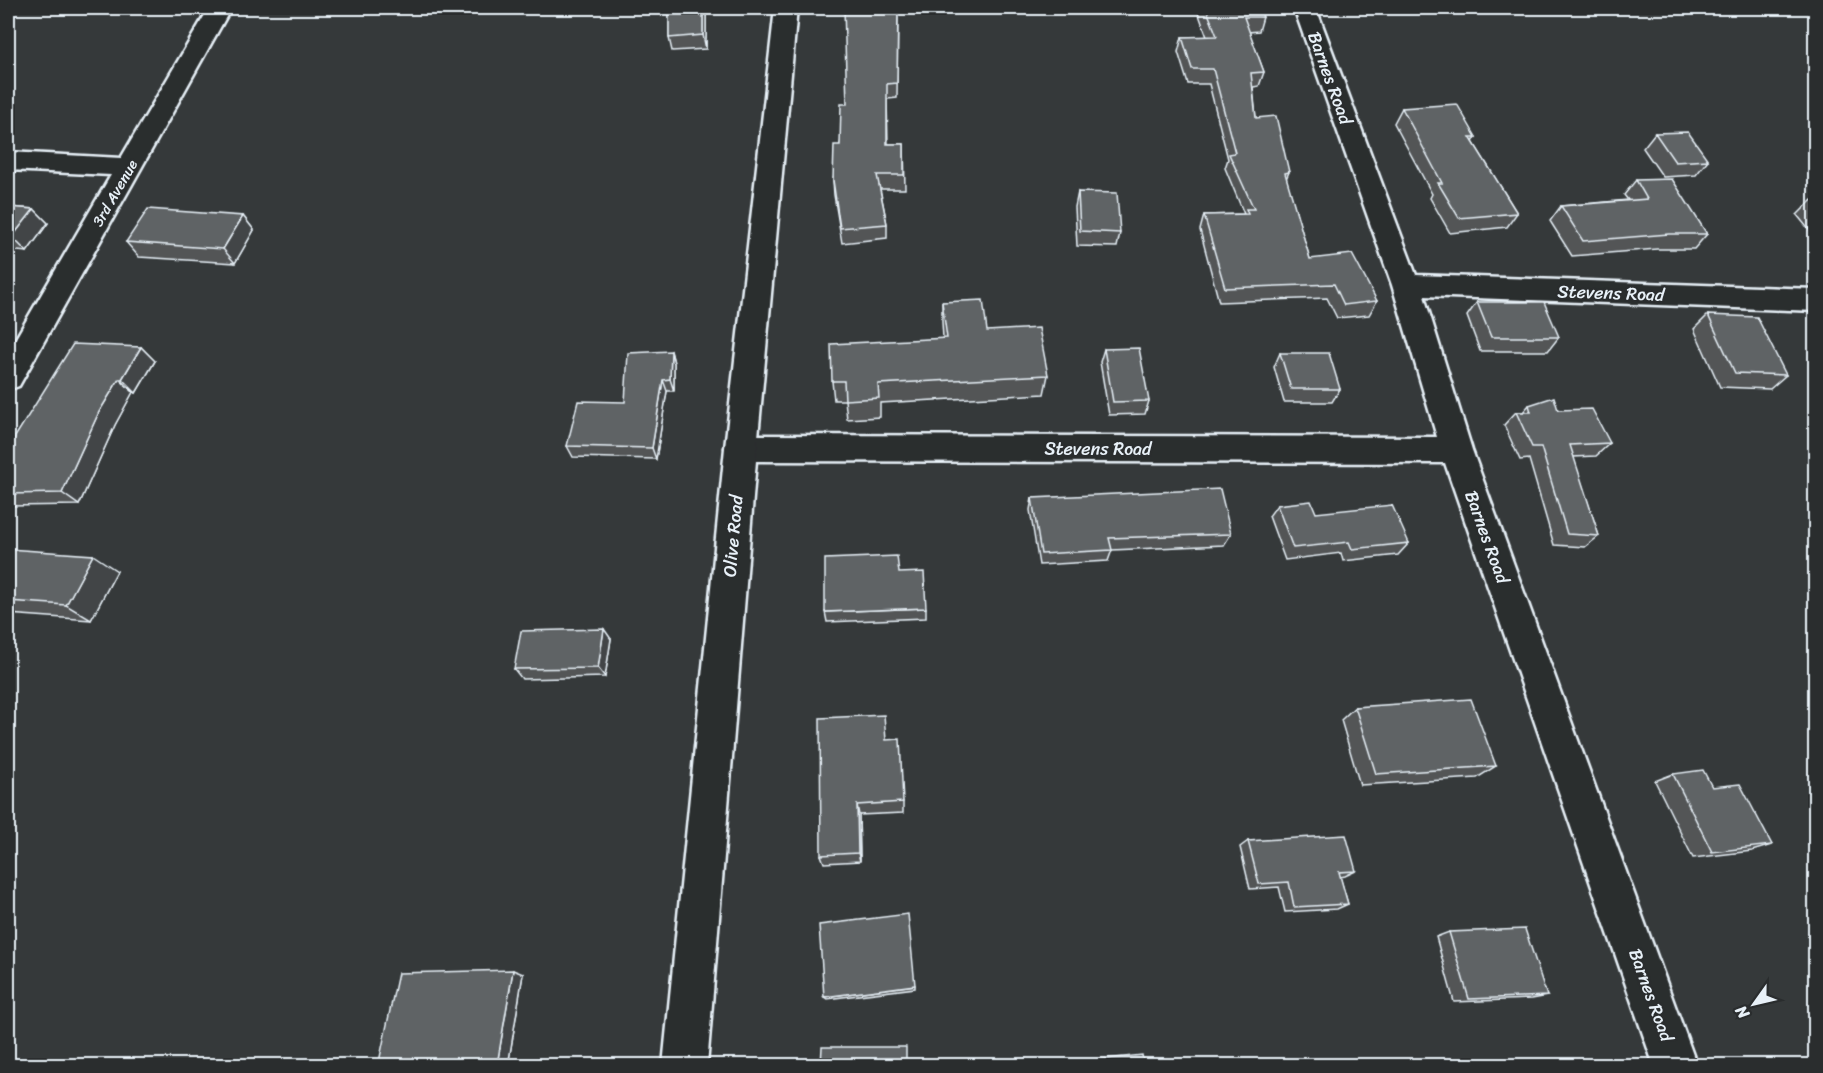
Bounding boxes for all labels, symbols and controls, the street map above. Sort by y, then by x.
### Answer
street label: Barnes Road [1298,27,1362,131]
street label: 3rd Avenue [85,154,145,232]
street label: Stevens Road [1557,275,1667,311]
street label: Stevens Road [1044,433,1153,465]
street label: Barnes Road [1455,486,1519,590]
street label: Olive Road [713,492,753,578]
street label: Barnes Road [1619,944,1683,1048]
north arrow [1724,974,1784,1034]
text: N [1726,999,1758,1026]

